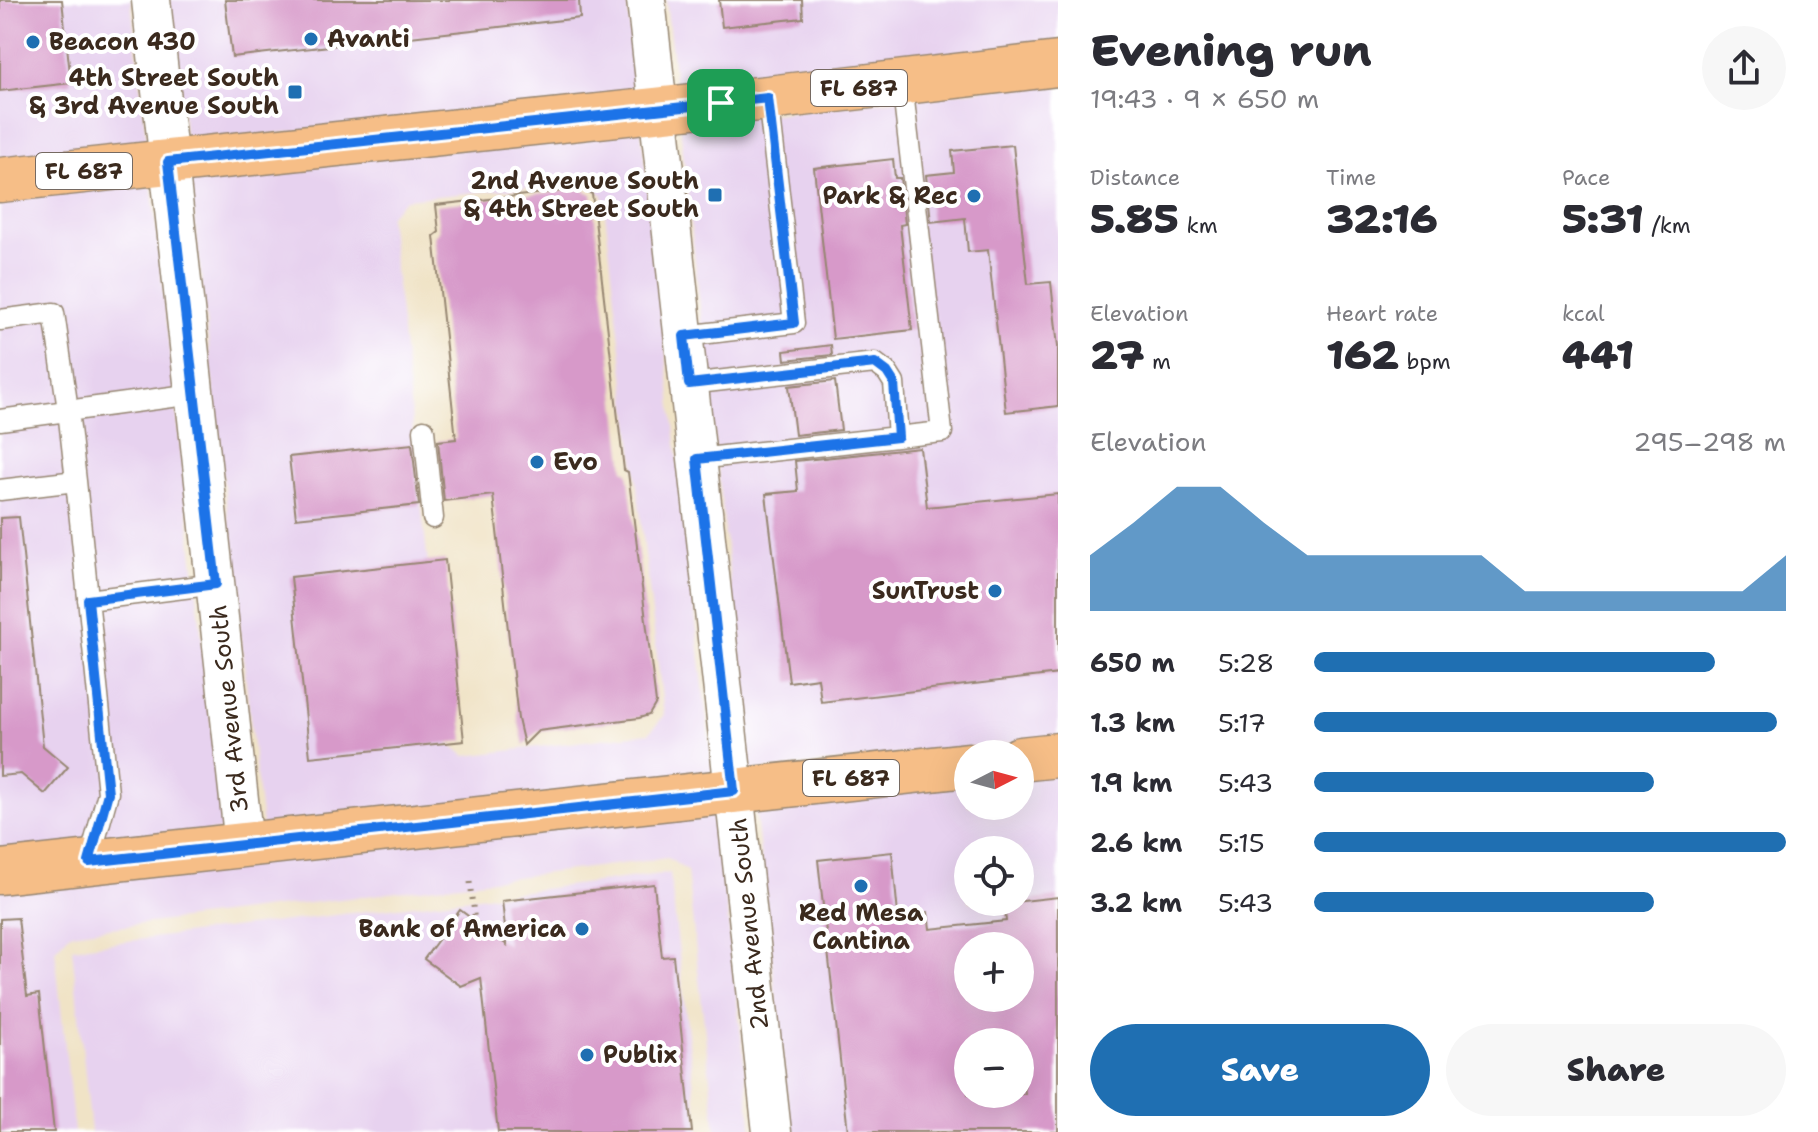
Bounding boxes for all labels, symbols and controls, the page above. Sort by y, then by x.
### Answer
text: Evening run [1090,21,1372,80]
place label: Avanti [327,23,410,55]
place label: Beacon 430 [49,26,196,58]
button: share [1702,26,1786,110]
marker: Avanti [302,30,320,48]
marker: Beacon 430 [24,33,42,51]
place label: 4th Street South & 3rd Avenue South [29,62,279,122]
pin [687,69,755,137]
road number: FL 687 [811,70,907,106]
icon: arrive [699,81,743,125]
text: 19:43 · 9 × 650 m [1090,81,1319,116]
marker: 4th Street South & 3rd Avenue South [286,83,304,101]
road number: FL 687 [36,153,132,189]
text: Distance [1090,163,1180,192]
text: Time [1326,163,1376,192]
text: Pace [1562,163,1610,192]
place label: 2nd Avenue South & 4th Street South [464,165,699,225]
place label: Park & Rec [822,180,958,212]
marker: 2nd Avenue South & 4th Street South [706,186,724,204]
marker: Park & Rec [965,187,983,205]
text: 5.85 [1090,192,1179,246]
text: 32:16 [1326,192,1438,246]
text: 5:31 [1562,192,1644,246]
text: km [1179,211,1218,240]
text: /km [1644,211,1691,240]
text: Elevation [1090,299,1188,328]
text: Heart rate [1326,299,1438,328]
text: kcal [1562,299,1605,328]
text: 27 [1090,328,1144,382]
text: 162 [1326,328,1399,382]
text: 441 [1562,328,1634,382]
text: m [1144,347,1171,376]
text: bpm [1399,347,1451,376]
text: Elevation [1090,424,1206,459]
text: 295–298 m [1633,424,1786,459]
place label: Evo [553,446,598,478]
marker: Evo [528,453,546,471]
place label: SunTrust [872,575,979,607]
marker: SunTrust [986,582,1004,600]
street label: 3rd Avenue South [202,603,256,815]
text: 650 m [1090,645,1175,680]
text: 5:28 [1218,645,1274,680]
text: 1.3 km [1090,705,1175,740]
text: 5:17 [1218,705,1266,740]
north arrow [954,740,1034,820]
map controls [954,740,1034,1108]
road number: FL 687 [803,760,899,796]
text: 1.9 km [1090,765,1172,800]
text: 5:43 [1218,765,1273,800]
street label: 2nd Avenue South [722,816,776,1032]
text: 2.6 km [1090,825,1183,860]
text: 5:15 [1218,825,1265,860]
button: locate [954,836,1034,916]
marker: Red Mesa Cantina [852,877,870,895]
text: 3.2 km [1090,885,1182,920]
text: 5:43 [1218,885,1273,920]
place label: Red Mesa Cantina [799,897,924,957]
place label: Bank of America [358,913,567,945]
marker: Bank of America [573,920,591,938]
button: + [954,932,1034,1012]
button: Save [1090,1024,1430,1116]
button: Share [1446,1024,1786,1116]
button: − [954,1028,1034,1108]
place label: Publix [603,1039,678,1071]
marker: Publix [578,1046,596,1064]

